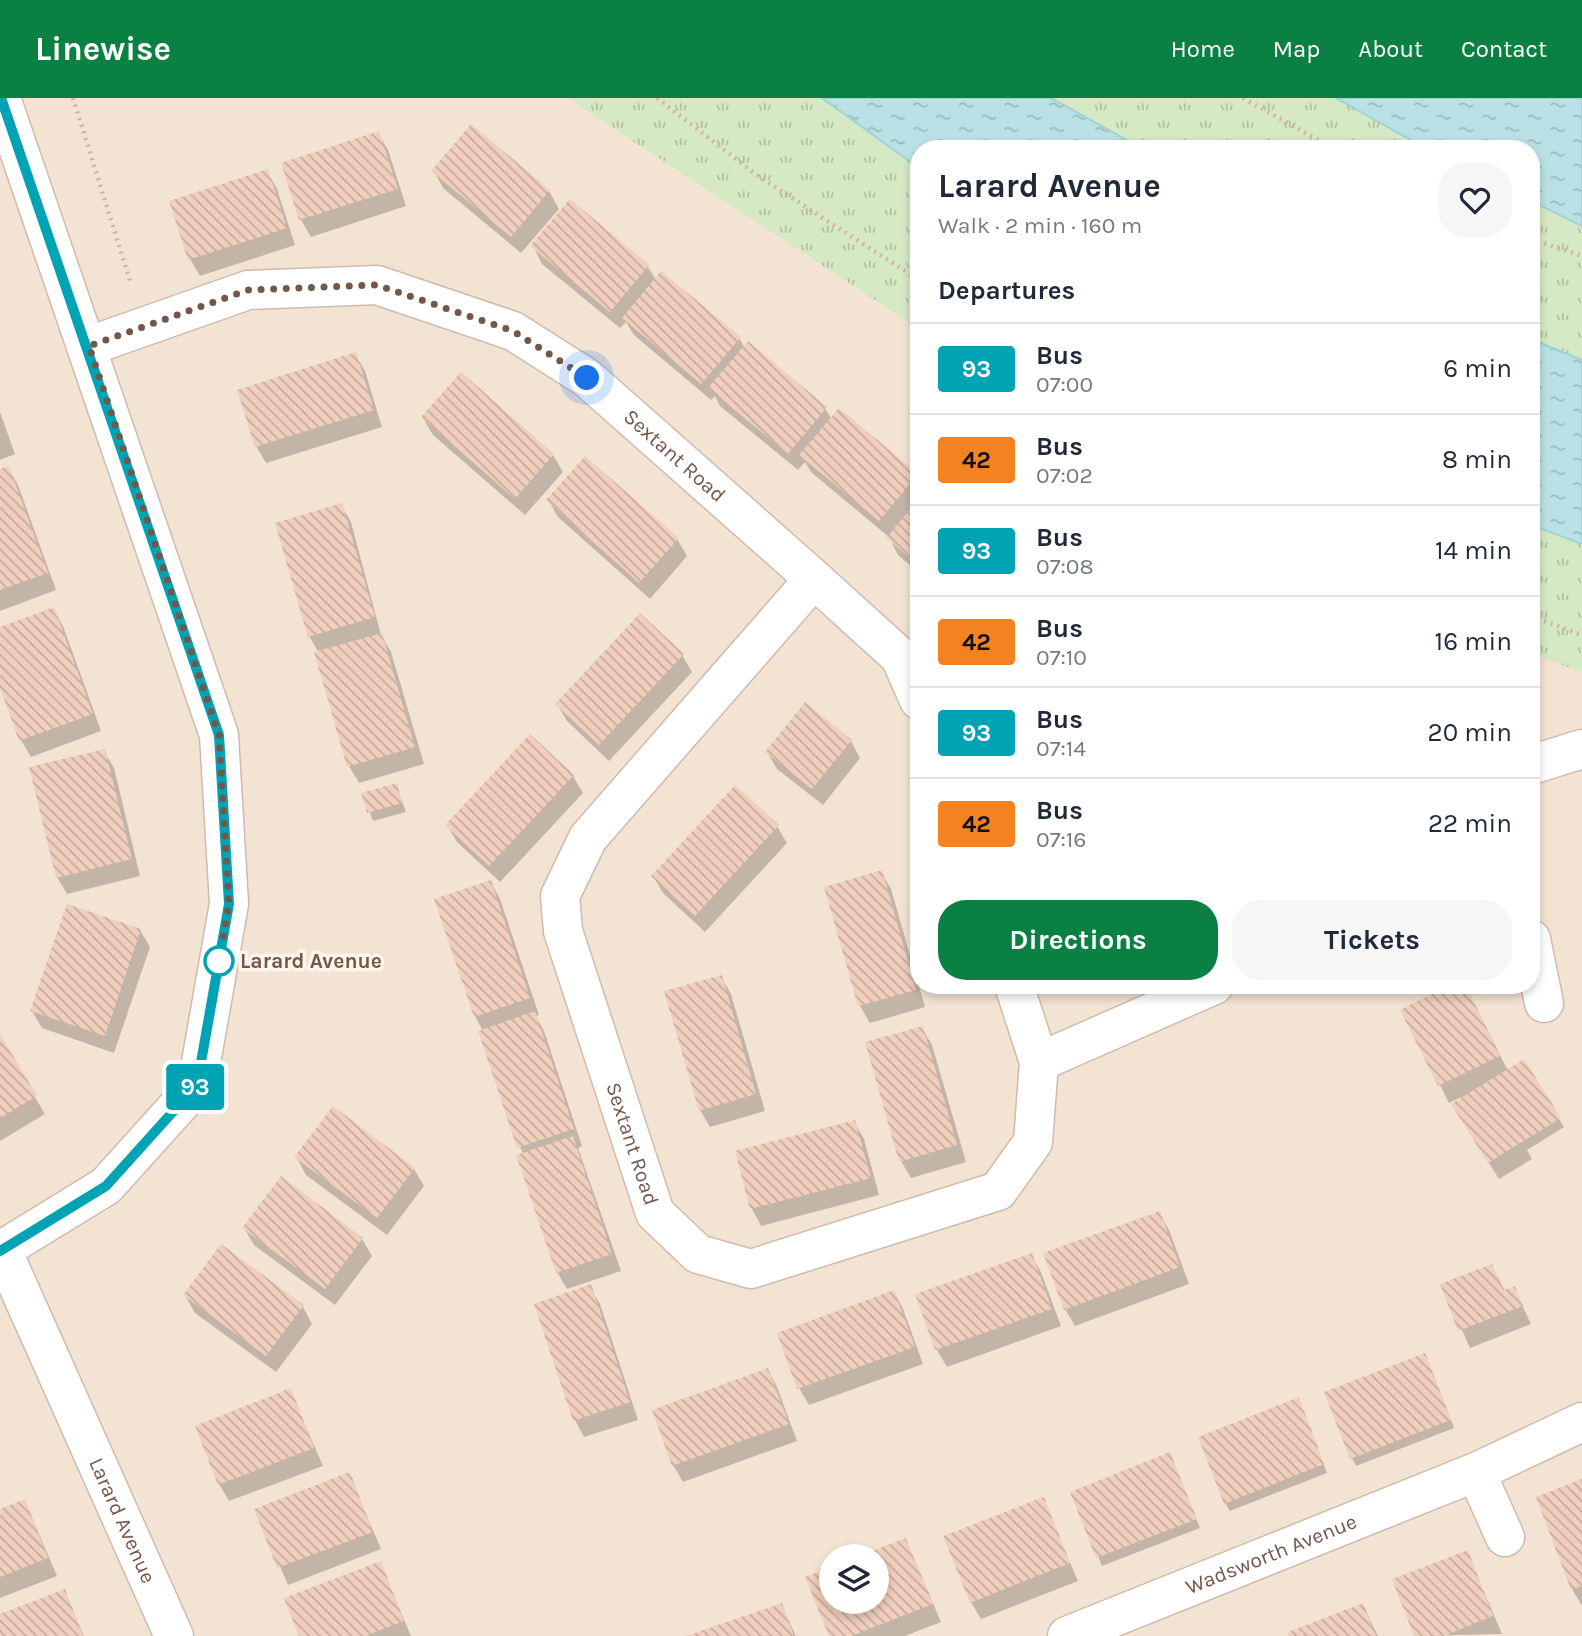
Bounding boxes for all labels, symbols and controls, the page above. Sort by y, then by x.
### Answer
text: Linewise [35,30,171,68]
text: Home [1171,35,1235,63]
text: Map [1273,35,1320,63]
text: About [1358,35,1423,63]
text: Contact [1461,35,1547,63]
button: heart [1438,163,1512,237]
text: Larard Avenue [938,167,1161,205]
text: Walk · 2 min · 160 m [938,212,1142,239]
text: Departures [938,275,1075,306]
text: Bus [1036,340,1083,371]
text: 6 min [1443,353,1512,384]
text: 93 [962,355,991,383]
your location [569,360,604,395]
text: 07:00 [1036,371,1093,398]
street label: Sextant Road [619,404,730,507]
text: Bus [1036,431,1083,462]
text: 8 min [1442,444,1512,475]
text: 42 [962,446,991,474]
text: 07:02 [1036,462,1093,489]
text: Bus [1036,522,1083,553]
text: 14 min [1435,535,1512,566]
text: 93 [962,537,991,565]
text: 07:08 [1036,553,1094,580]
text: Bus [1036,613,1083,644]
text: 16 min [1435,626,1512,657]
text: 42 [962,628,991,656]
text: 07:10 [1036,644,1087,671]
text: Bus [1036,704,1083,735]
text: 20 min [1428,717,1512,748]
text: 93 [962,719,991,747]
text: 07:14 [1036,735,1086,762]
text: Bus [1036,795,1083,826]
text: 22 min [1428,808,1512,839]
text: 42 [962,810,991,838]
text: 07:16 [1036,826,1087,853]
button: Directions [938,900,1218,980]
button: Tickets [1232,900,1512,980]
marker: Larard Avenue [204,946,234,976]
place label: Larard Avenue [240,949,382,973]
line badge: 93 [164,1064,227,1110]
text: 93 [180,1073,210,1101]
street label: Sextant Road [601,1079,664,1208]
street label: Larard Avenue [84,1454,161,1587]
street label: Wadsworth Avenue [1182,1509,1360,1599]
map controls [819,1544,889,1614]
button: layers [819,1544,889,1614]

